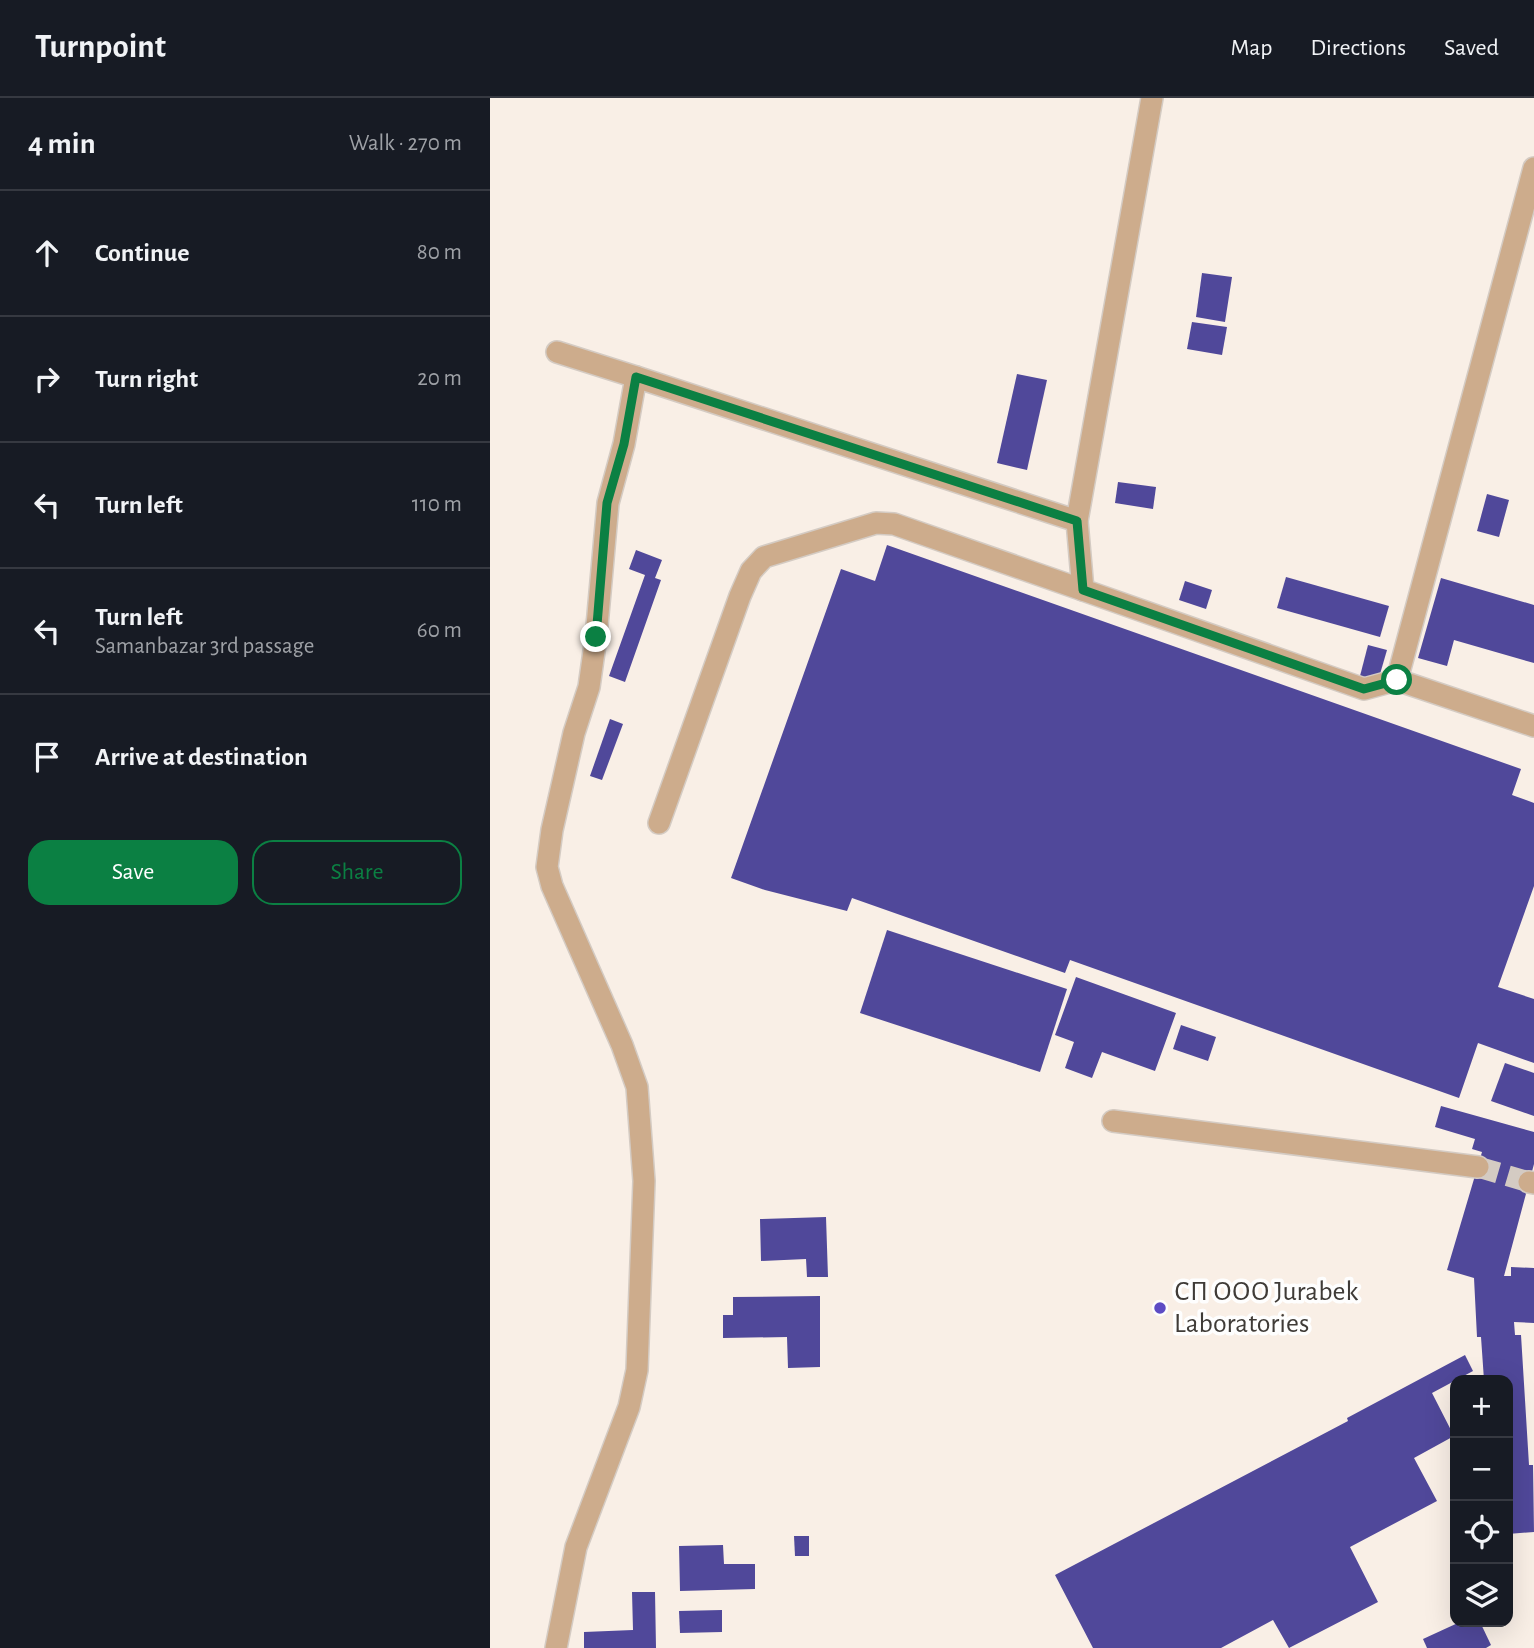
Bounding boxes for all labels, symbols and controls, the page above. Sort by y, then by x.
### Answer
text: Turnpoint [35,31,166,64]
text: Map [1230,36,1272,60]
text: Directions [1310,36,1406,60]
text: Saved [1444,36,1499,60]
text: 4 min [28,129,96,159]
text: Walk · 270 m [349,132,462,155]
icon: ahead [28,234,66,272]
text: Continue [95,240,190,266]
text: 80 m [417,241,462,264]
icon: right [28,360,66,398]
text: Turn right [95,366,198,392]
text: 20 m [417,367,462,390]
icon: left [28,486,66,524]
text: Turn left [95,492,183,518]
text: 110 m [412,493,462,516]
text: Turn left [95,604,183,630]
icon: left [28,612,66,650]
text: 60 m [417,619,462,642]
route end [580,621,611,652]
text: Samanbazar 3rd passage [95,635,314,658]
route start [1381,664,1412,695]
icon: arrive [28,738,66,776]
text: Arrive at destination [95,744,308,770]
button: Save [28,840,238,905]
button: Share [252,840,462,905]
place label: СП ООО Jurabek Laboratories [1174,1278,1359,1338]
marker: СП ООО Jurabek Laboratories [1152,1300,1168,1316]
map controls [1450,1375,1513,1627]
button: + [1450,1375,1513,1438]
button: − [1450,1438,1513,1501]
button: locate [1450,1501,1513,1564]
button: layers [1450,1564,1513,1627]

